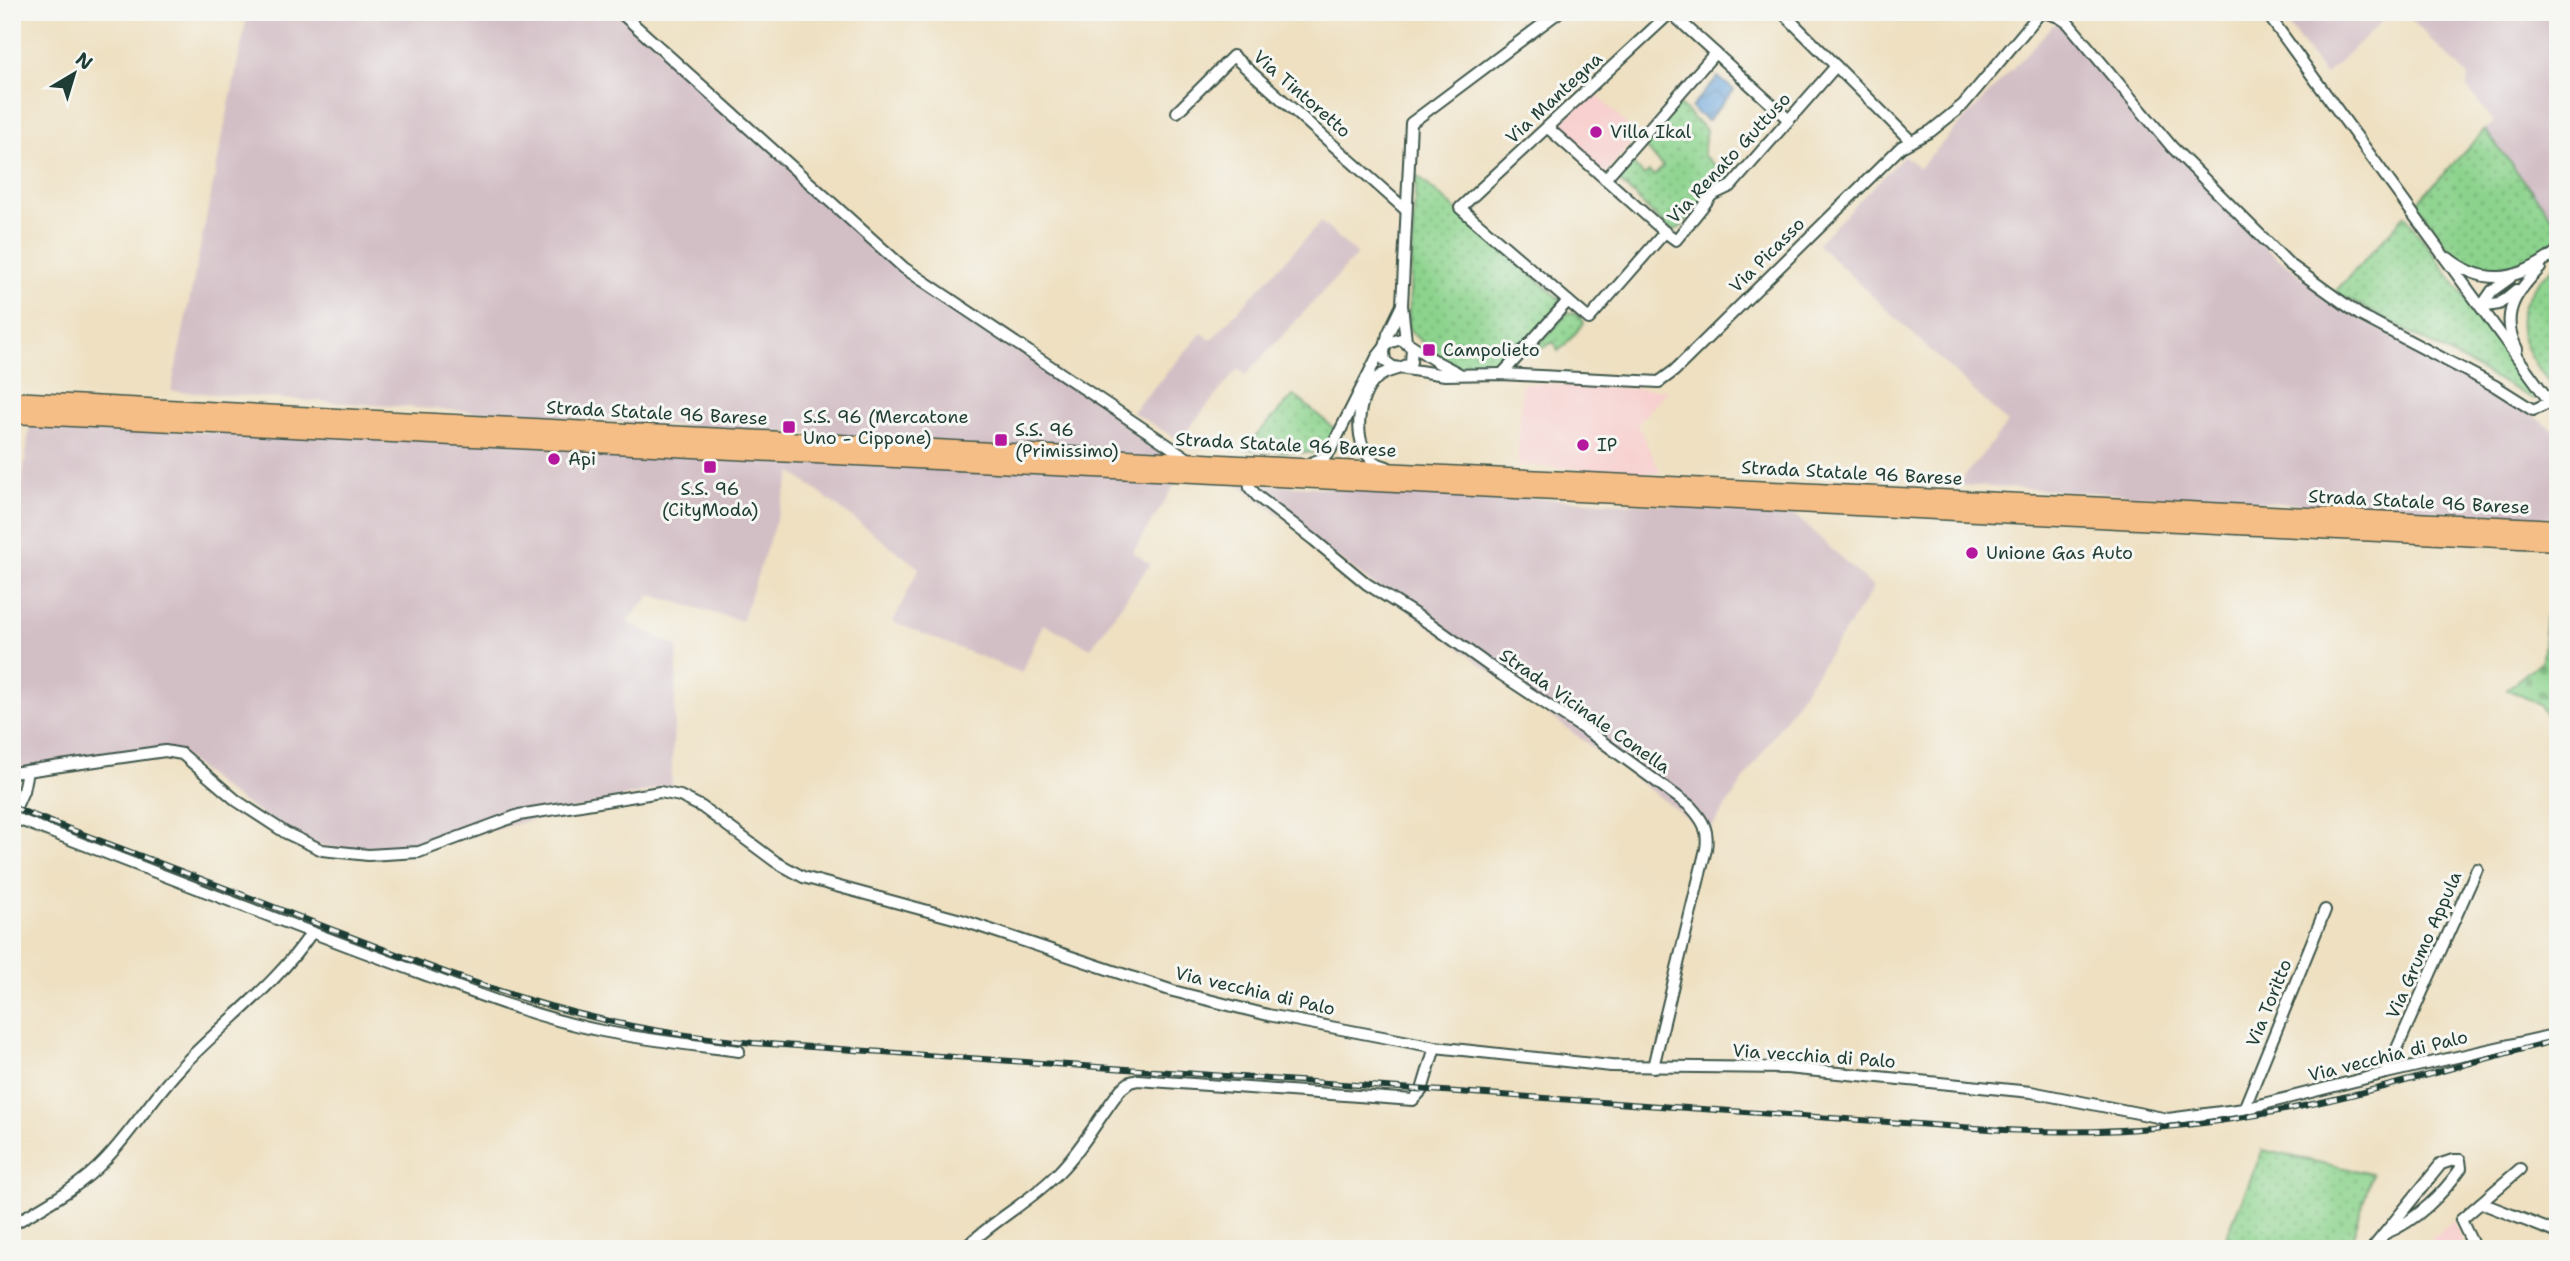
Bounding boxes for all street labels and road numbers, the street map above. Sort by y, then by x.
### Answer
street label: Via Tintoretto [1248,45,1356,143]
street label: Via Mantegna [1500,47,1608,149]
street label: Via Renato Guttuso [1662,87,1796,229]
street label: Via Picasso [1724,212,1810,298]
street label: Strada Statale 96 Barese [546,395,768,431]
street label: Strada Statale 96 Barese [1175,427,1397,463]
street label: Strada Statale 96 Barese [1741,455,1963,491]
street label: Strada Statale 96 Barese [2308,484,2530,520]
street label: Strada Vicinale Conella [1495,643,1675,779]
street label: Via Grumo Appula [2381,867,2467,1023]
street label: Via Toritto [2241,956,2297,1050]
street label: Via vecchia di Palo [1173,961,1337,1021]
street label: Via vecchia di Palo [2306,1025,2470,1087]
street label: Via vecchia di Palo [1732,1038,1896,1074]

